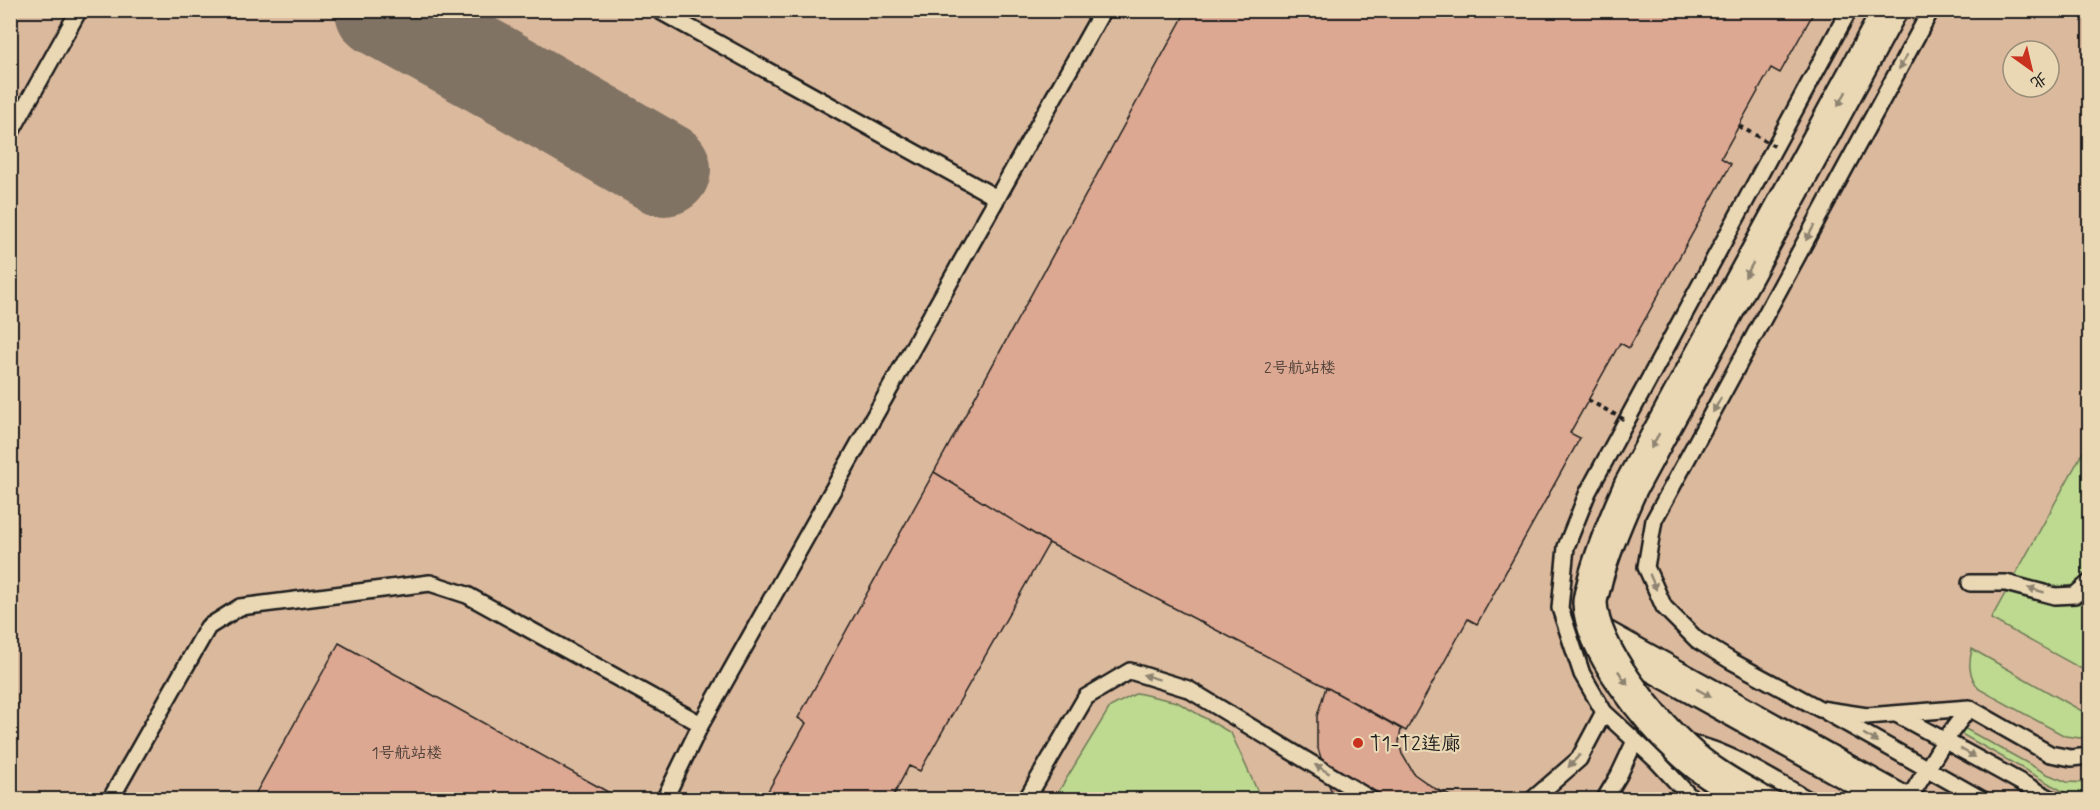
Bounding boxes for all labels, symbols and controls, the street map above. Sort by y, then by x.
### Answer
north arrow [2001,39,2061,99]
one-way arrow [1898,54,1908,71]
text: 北 [2026,67,2051,93]
one-way arrow [1837,91,1847,108]
one-way arrow [1805,225,1815,242]
one-way arrow [1744,262,1754,279]
house number: 2号航站楼 [1264,358,1336,379]
one-way arrow [1712,396,1722,413]
one-way arrow [1650,433,1660,450]
one-way arrow [1648,573,1658,591]
one-way arrow [2027,585,2045,595]
one-way arrow [1617,669,1629,685]
one-way arrow [1142,672,1160,681]
one-way arrow [1696,688,1713,698]
place label: T1-T2连廊 [1370,731,1461,758]
one-way arrow [1863,732,1880,742]
marker: T1-T2连廊 [1351,736,1365,750]
house number: 1号航站楼 [371,743,443,764]
one-way arrow [1960,748,1977,758]
one-way arrow [1567,754,1581,769]
one-way arrow [1314,764,1330,775]

